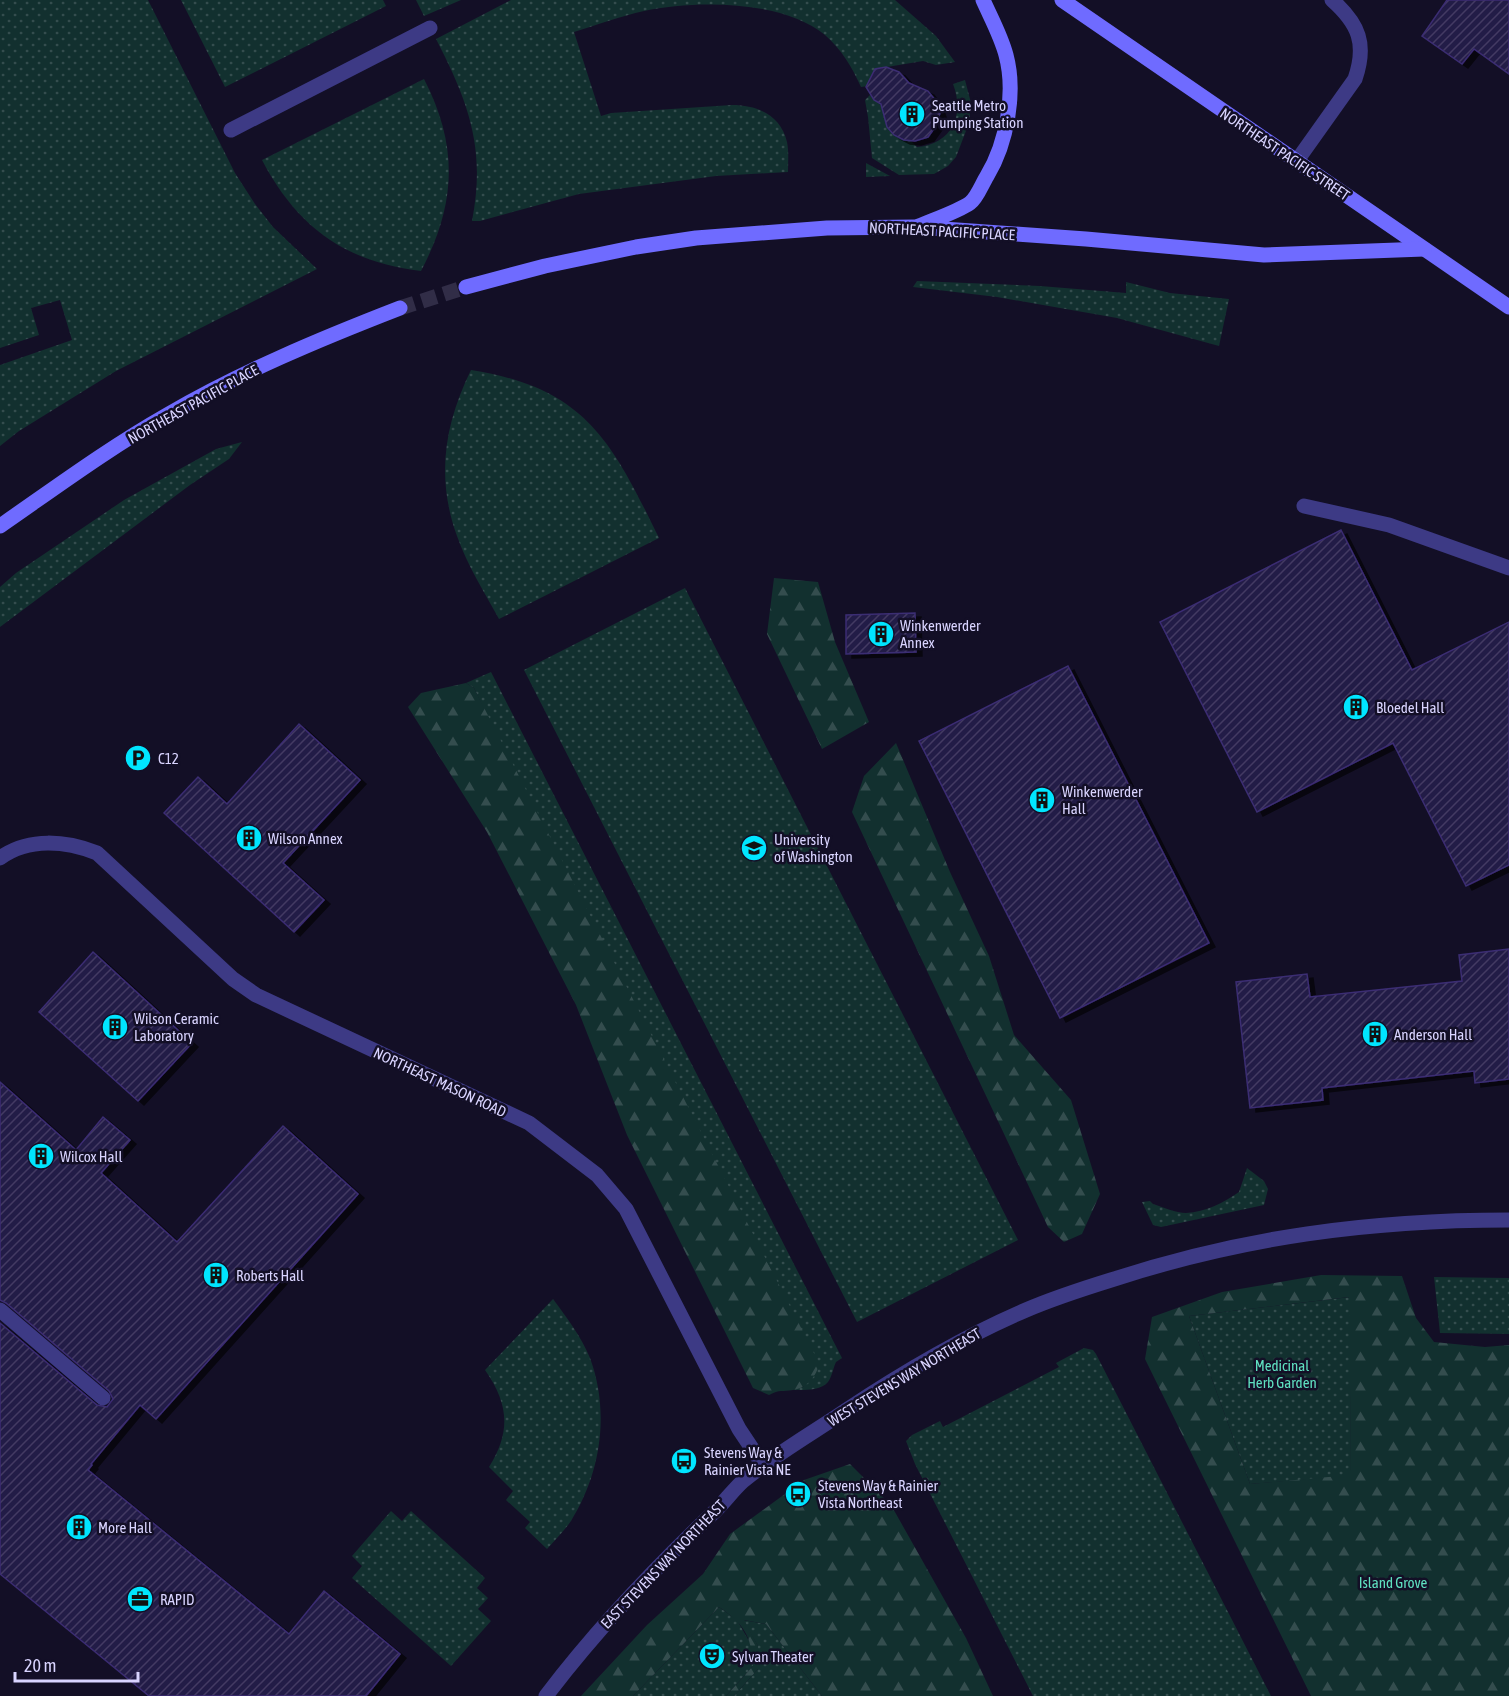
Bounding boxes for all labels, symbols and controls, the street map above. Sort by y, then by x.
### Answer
place label: Seattle Metro Pumping Station [932,97,1023,131]
building icon: Seattle Metro Pumping Station [897,99,927,129]
street label: NORTHEAST PACIFIC STREET [1217,104,1353,204]
street label: NORTHEAST PACIFIC PLACE [869,219,1016,243]
street label: NORTHEAST PACIFIC PLACE [125,361,262,447]
place label: Winkenwerder Annex [900,617,981,651]
building icon: Winkenwerder Annex [866,619,896,649]
building icon: Bloedel Hall [1341,692,1371,722]
place label: Bloedel Hall [1376,699,1444,716]
parking icon: C12 [123,743,153,773]
place label: C12 [158,750,179,767]
place label: Winkenwerder Hall [1062,783,1143,817]
building icon: Winkenwerder Hall [1027,785,1057,815]
building icon: Wilson Annex [234,823,264,853]
place label: Wilson Annex [268,830,343,847]
place label: University of Washington [774,831,853,865]
school or university icon: University of Washington [739,833,769,863]
place label: Wilson Ceramic Laboratory [134,1010,219,1044]
building icon: Wilson Ceramic Laboratory [100,1012,130,1042]
building icon: Anderson Hall [1360,1019,1390,1049]
place label: Anderson Hall [1394,1026,1472,1043]
street label: NORTHEAST MASON ROAD [371,1044,509,1120]
building icon: Wilcox Hall [26,1141,56,1171]
place label: Wilcox Hall [60,1148,122,1165]
building icon: Roberts Hall [201,1260,231,1290]
place label: Roberts Hall [236,1267,304,1284]
street label: WEST STEVENS WAY NORTHEAST [824,1324,984,1429]
park label: Medicinal Herb Garden [1247,1357,1317,1391]
place label: Stevens Way & Rainier Vista NE [704,1444,791,1478]
bus stop icon: Stevens Way & Rainier Vista NE [669,1446,699,1476]
place label: Stevens Way & Rainier Vista Northeast [818,1477,939,1511]
bus stop icon: Stevens Way & Rainier Vista Northeast [783,1479,813,1509]
street label: EAST STEVENS WAY NORTHEAST [597,1496,729,1632]
building icon: More Hall [64,1512,94,1542]
place label: More Hall [98,1519,152,1536]
park label: Island Grove [1359,1574,1427,1591]
office icon: RAPID [125,1584,155,1614]
place label: RAPID [160,1591,194,1608]
theatre icon: Sylvan Theater [697,1641,727,1671]
scale bar [15,1645,138,1683]
place label: Sylvan Theater [732,1648,814,1665]
text: 20 m [24,1655,56,1676]

